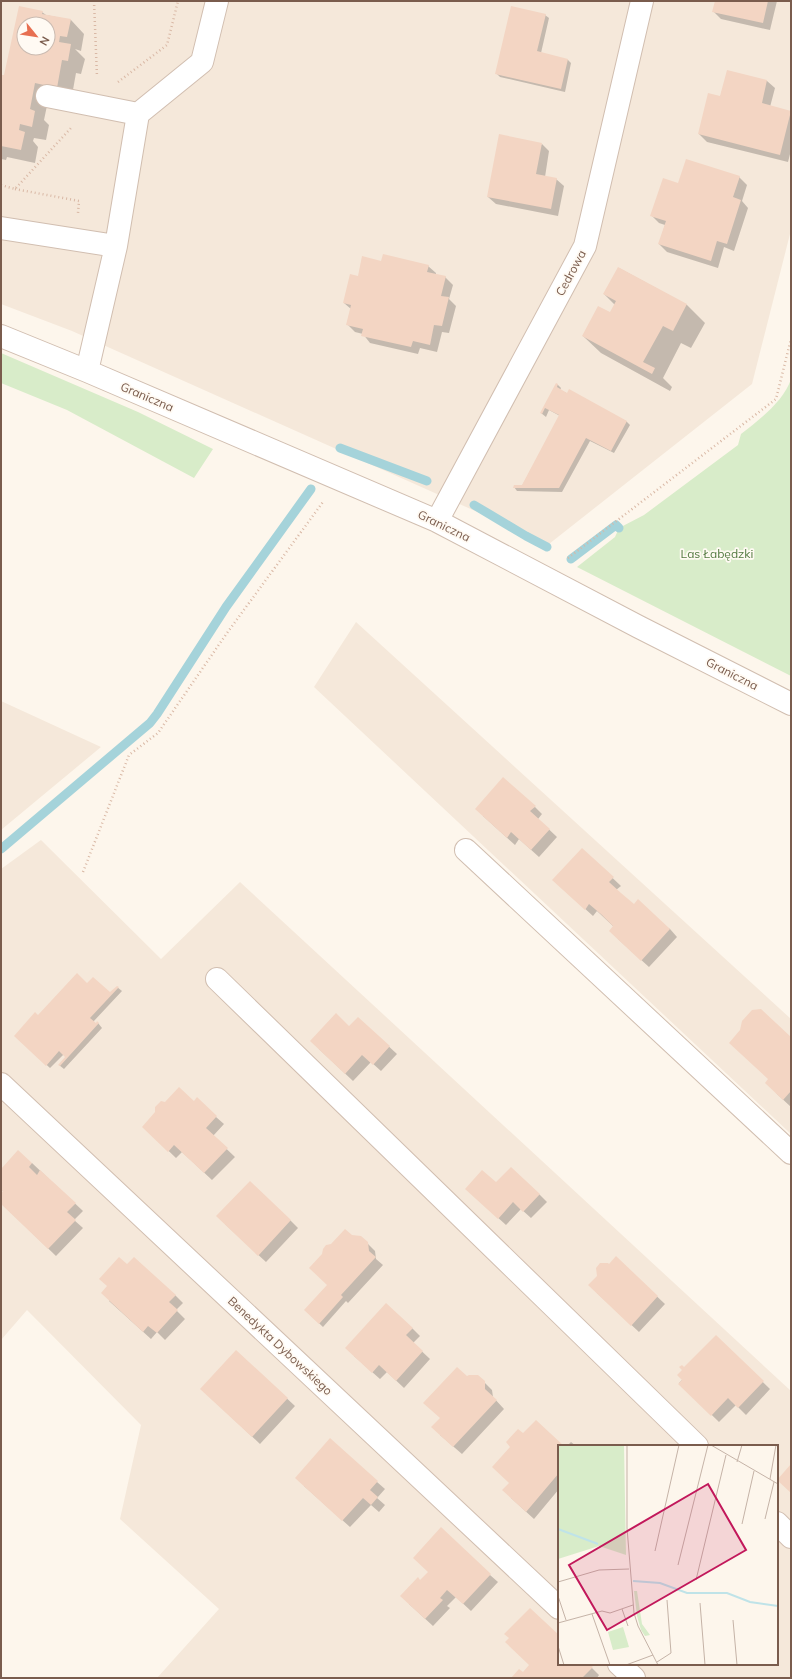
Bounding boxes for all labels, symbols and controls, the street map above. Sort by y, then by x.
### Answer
north arrow [16,16,56,56]
text: N [37,34,53,48]
street label: Cedrowa [552,247,589,298]
street label: Graniczna [118,379,176,414]
street label: Graniczna [416,506,473,545]
park label: Las Łabędzki [681,546,754,561]
street label: Graniczna [704,654,761,693]
street label: Benedykta Dybowskiego [225,1293,336,1398]
inset map [558,1445,778,1665]

